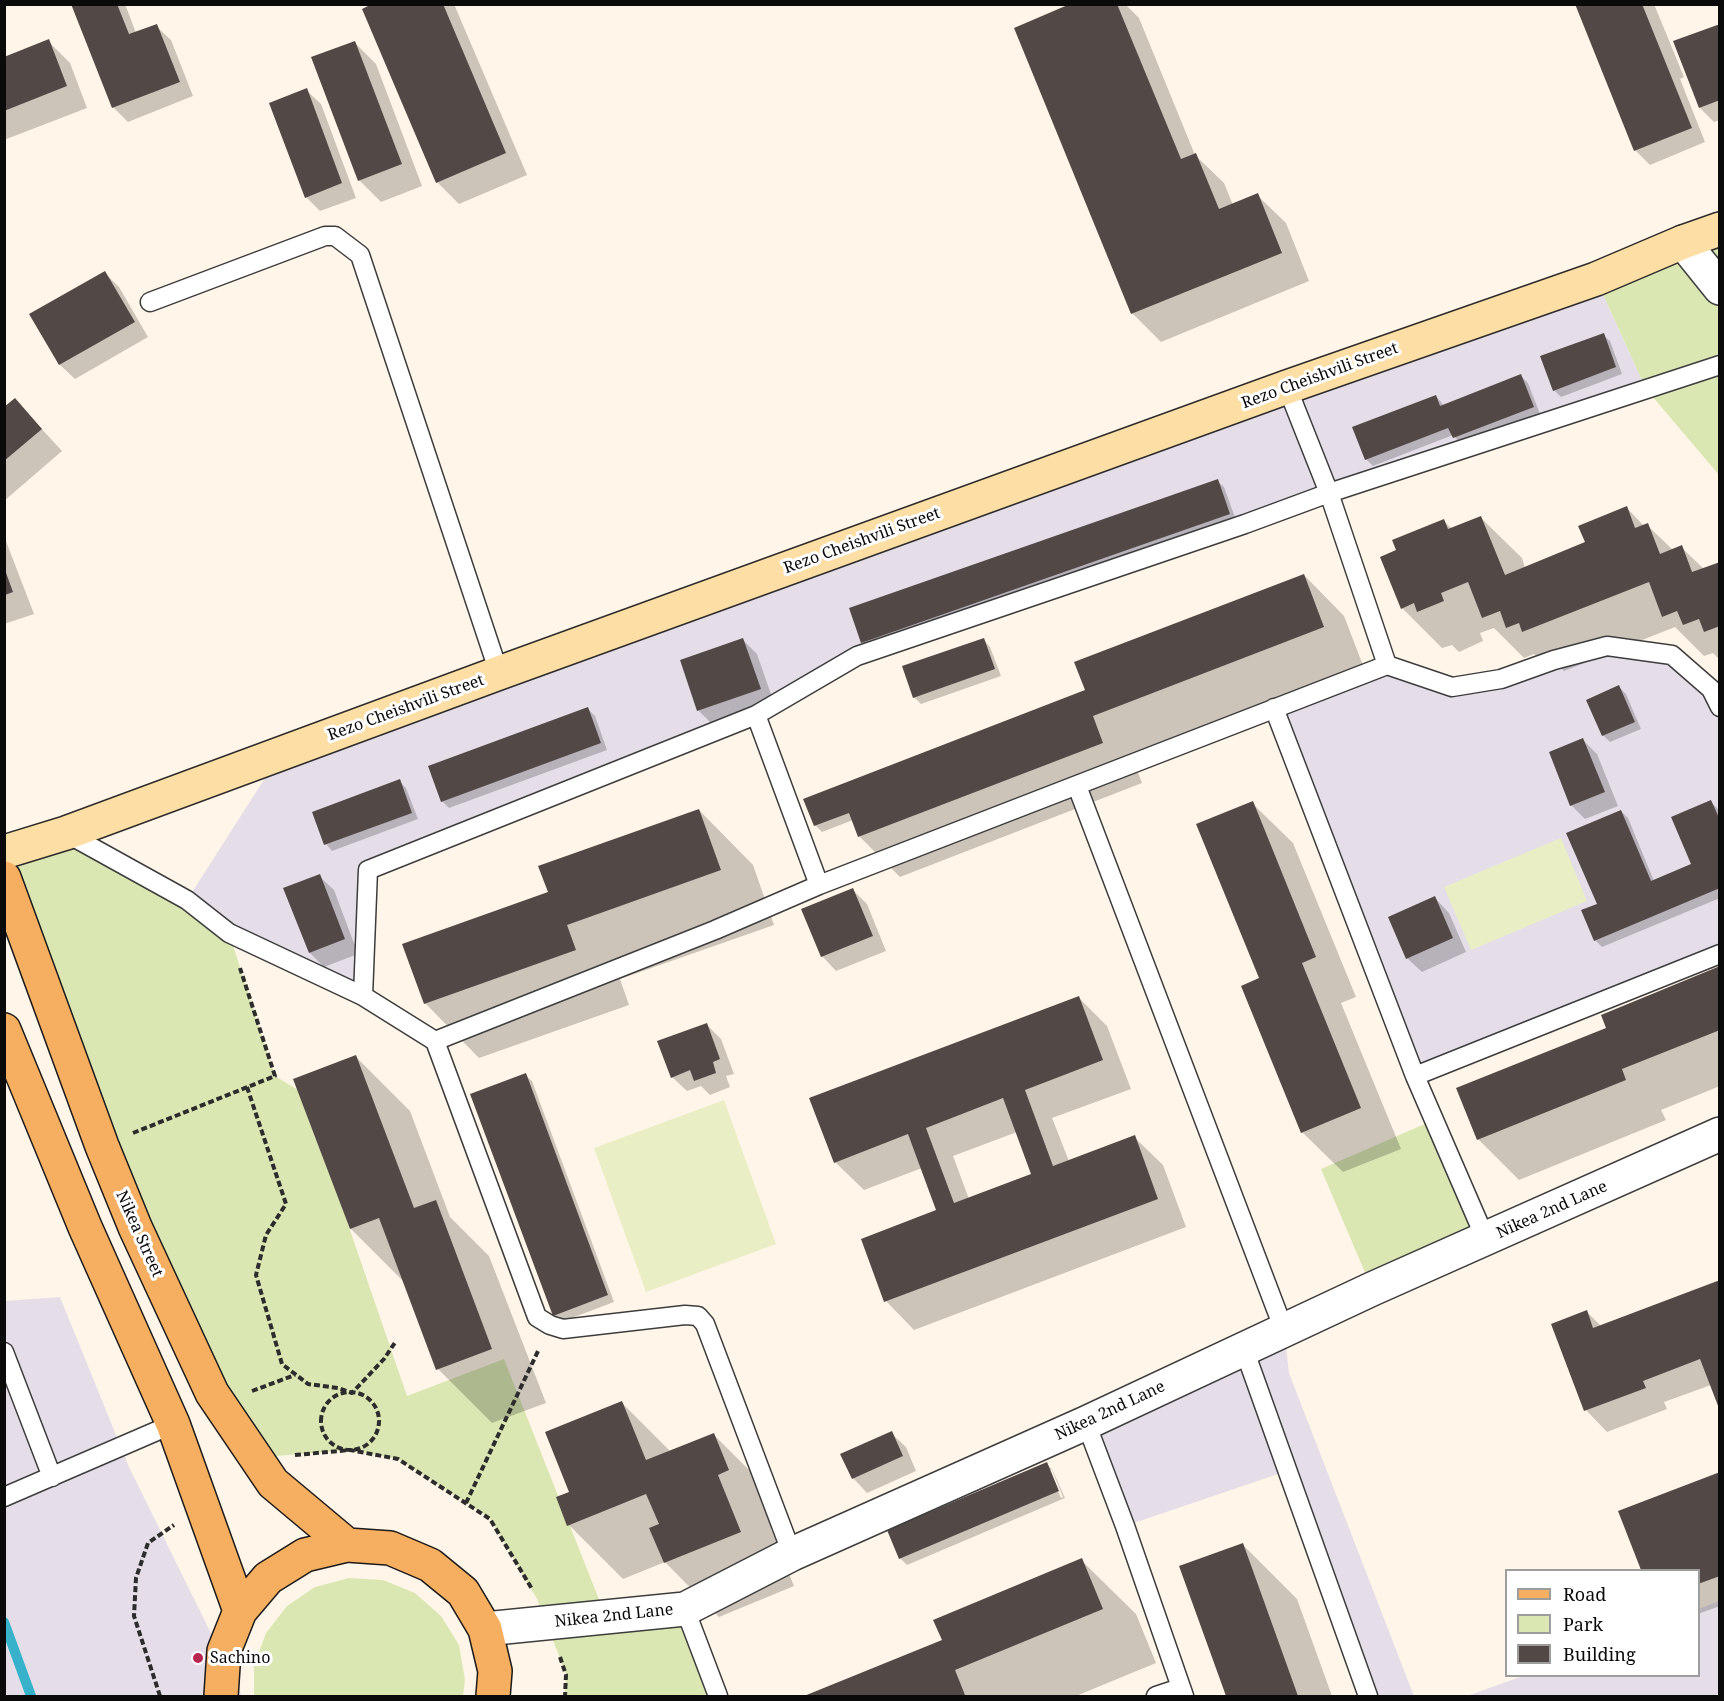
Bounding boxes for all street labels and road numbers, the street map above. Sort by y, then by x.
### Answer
street label: Rezo Cheishvili Street [1239,339,1401,413]
street label: Rezo Cheishvili Street [781,504,943,578]
street label: Rezo Cheishvili Street [325,671,487,745]
street label: Nikea 2nd Lane [1494,1177,1610,1243]
street label: Nikea Street [111,1188,167,1280]
street label: Nikea 2nd Lane [1052,1377,1168,1445]
street label: Nikea 2nd Lane [554,1600,674,1632]

